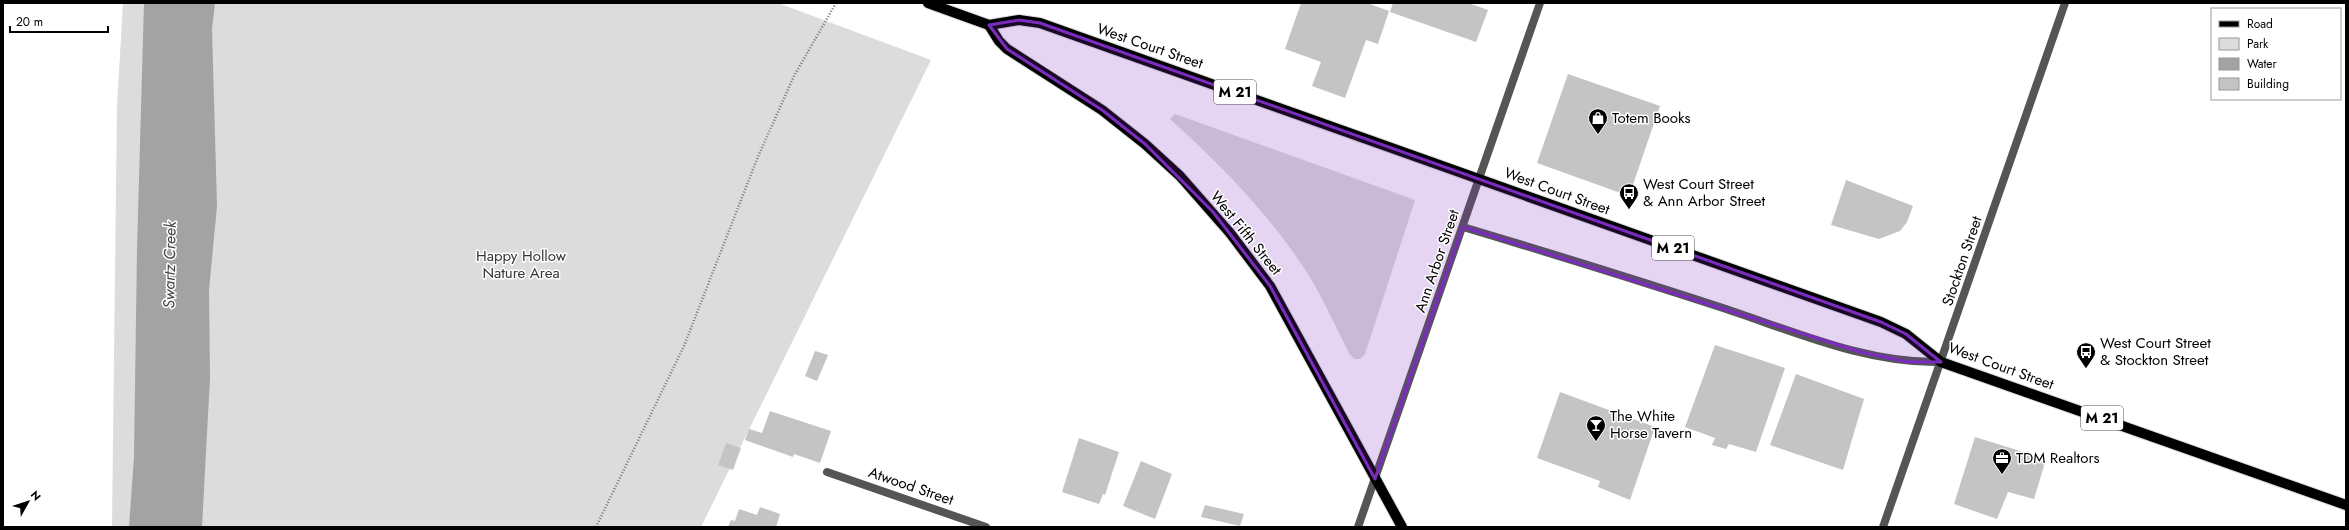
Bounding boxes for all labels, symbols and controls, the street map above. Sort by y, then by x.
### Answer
scale bar [10,8,108,34]
legend [2211,8,2341,100]
text: 20 m [16,13,43,31]
text: Road [2247,15,2273,33]
street label: West Court Street [1094,18,1206,75]
text: Park [2247,35,2269,53]
text: Water [2247,55,2278,73]
text: Building [2247,75,2289,93]
road number: M 21 [1214,80,1256,104]
shop icon: Totem Books [1587,107,1609,135]
place label: Totem Books [1612,107,1691,129]
street label: West Court Street [1501,162,1613,220]
place label: West Court Street & Ann Arbor Street [1643,173,1765,212]
bus stop icon: West Court Street & Ann Arbor Street [1618,182,1640,210]
street label: West Fifth Street [1205,186,1287,280]
street label: Ann Arbor Street [1409,206,1465,315]
street label: Stockton Street [1936,213,1988,309]
water label: Swartz Creek [157,220,182,309]
road number: M 21 [1652,236,1694,260]
park label: Happy Hollow Nature Area [476,245,567,284]
place label: West Court Street & Stockton Street [2100,332,2211,371]
street label: West Court Street [1945,337,2057,395]
bus stop icon: West Court Street & Stockton Street [2075,341,2097,369]
place label: The White Horse Tavern [1610,405,1692,444]
road number: M 21 [2081,406,2123,430]
bar icon: The White Horse Tavern [1585,414,1607,442]
office icon: TDM Realtors [1991,447,2013,475]
place label: TDM Realtors [2016,447,2100,469]
street label: Atwood Street [865,461,957,511]
north arrow [8,482,48,522]
text: N [27,487,45,504]

